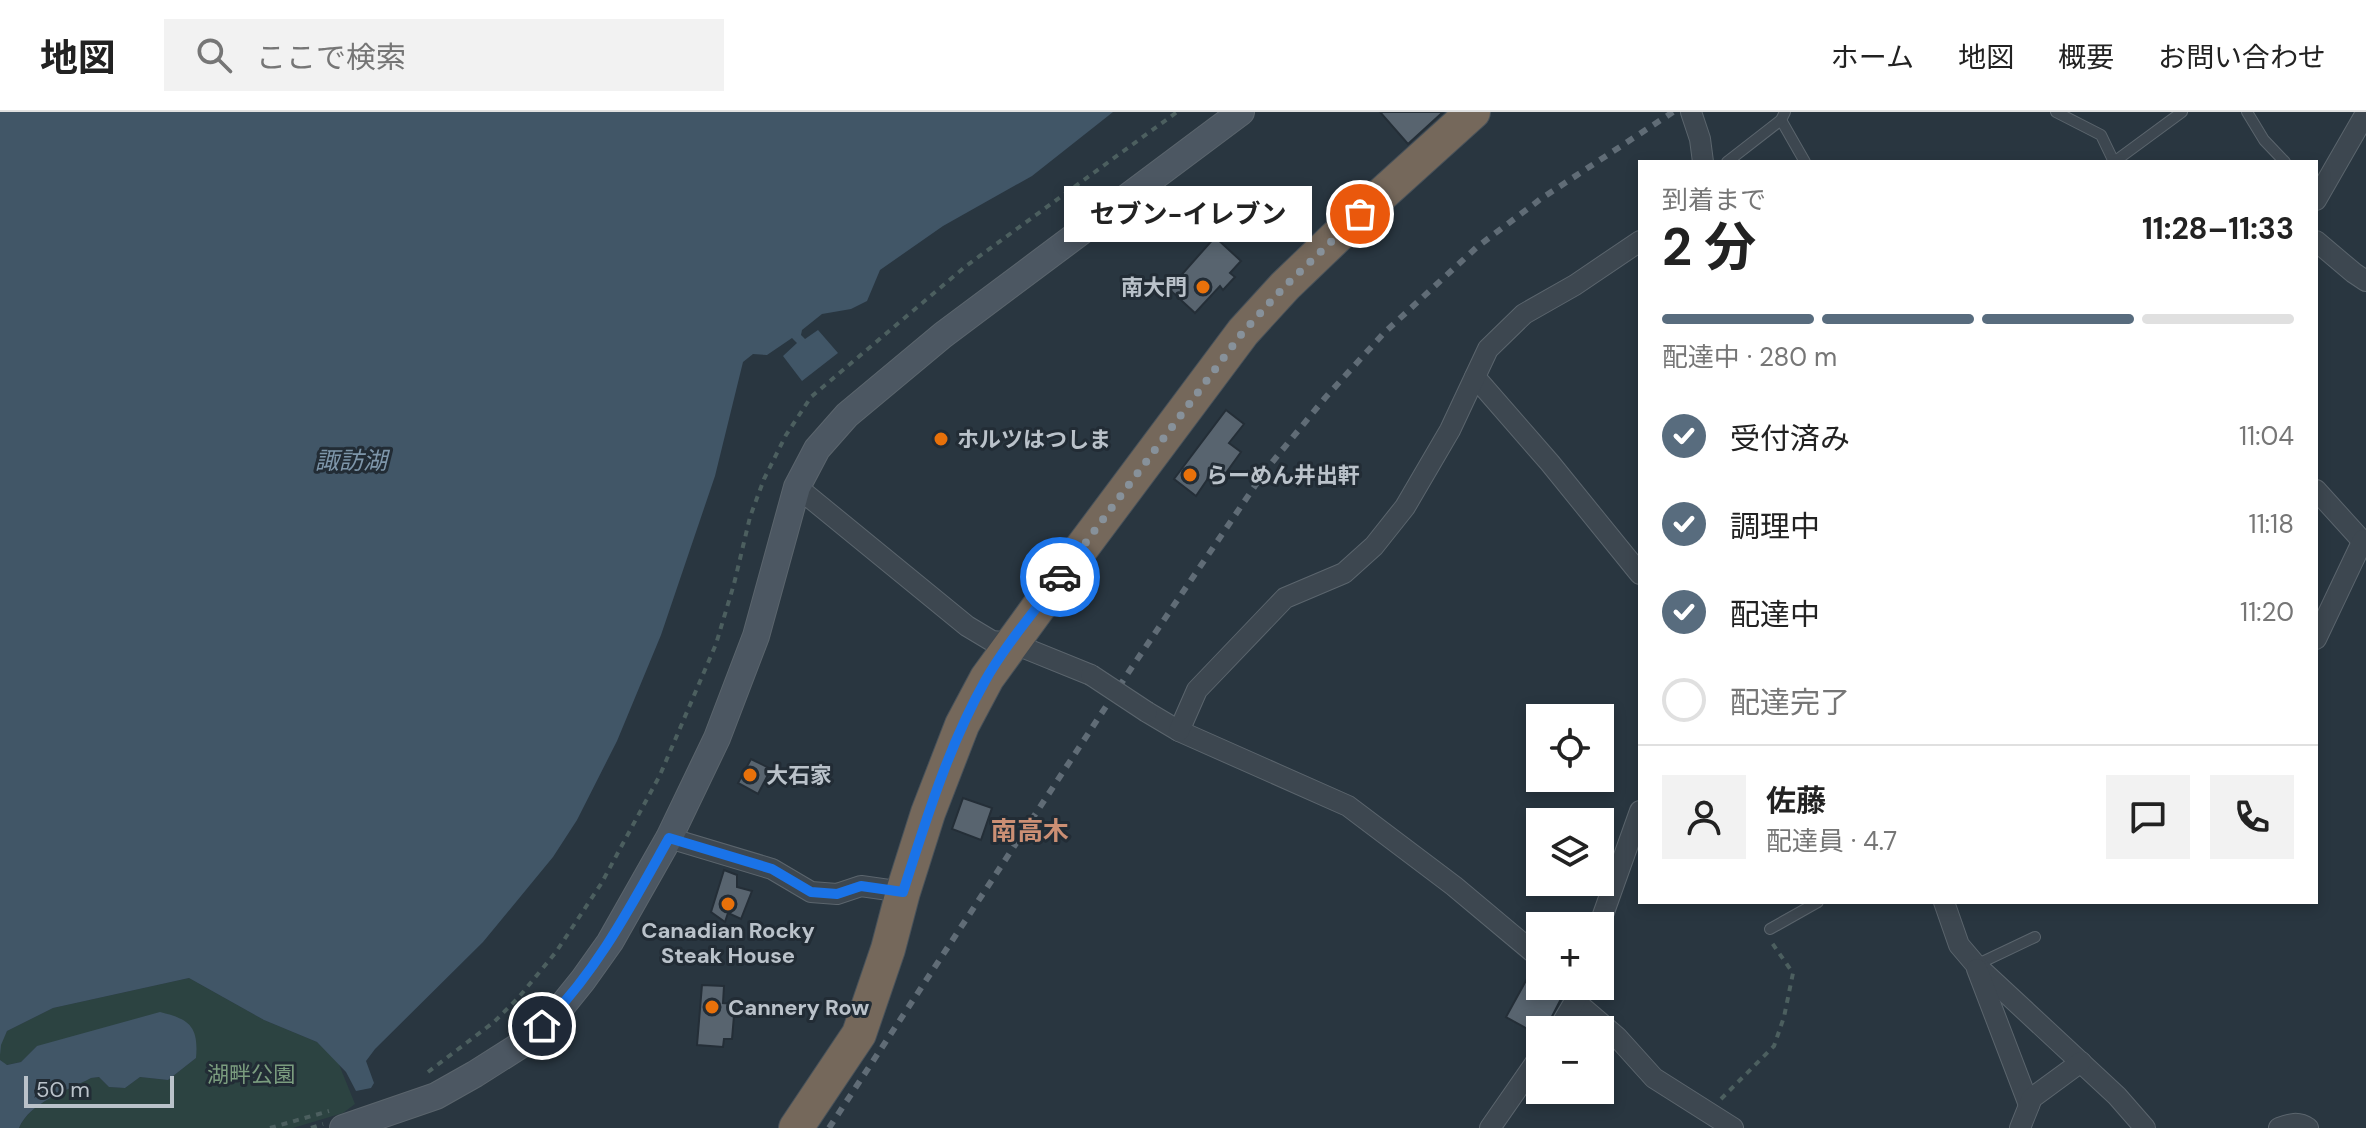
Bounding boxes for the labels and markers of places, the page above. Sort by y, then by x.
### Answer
pin [1326,180,1394,248]
callout: セブン-イレブン [1064,186,1312,242]
place label: 南大門 [1121,273,1187,302]
marker: 南大門 [1194,278,1212,296]
place label: ホルツはつしま [957,425,1111,454]
marker: ホルツはつしま [932,430,950,448]
place label: らーめん井出軒 [1206,461,1360,490]
marker: らーめん井出軒 [1181,466,1199,484]
place label: 大石家 [766,761,832,790]
marker: 大石家 [741,766,759,784]
marker: Canadian Rocky Steak House [719,895,737,913]
place label: Canadian Rocky Steak House [641,916,815,970]
pin [508,992,576,1060]
place label: Cannery Row [728,993,869,1022]
marker: Cannery Row [703,998,721,1016]

